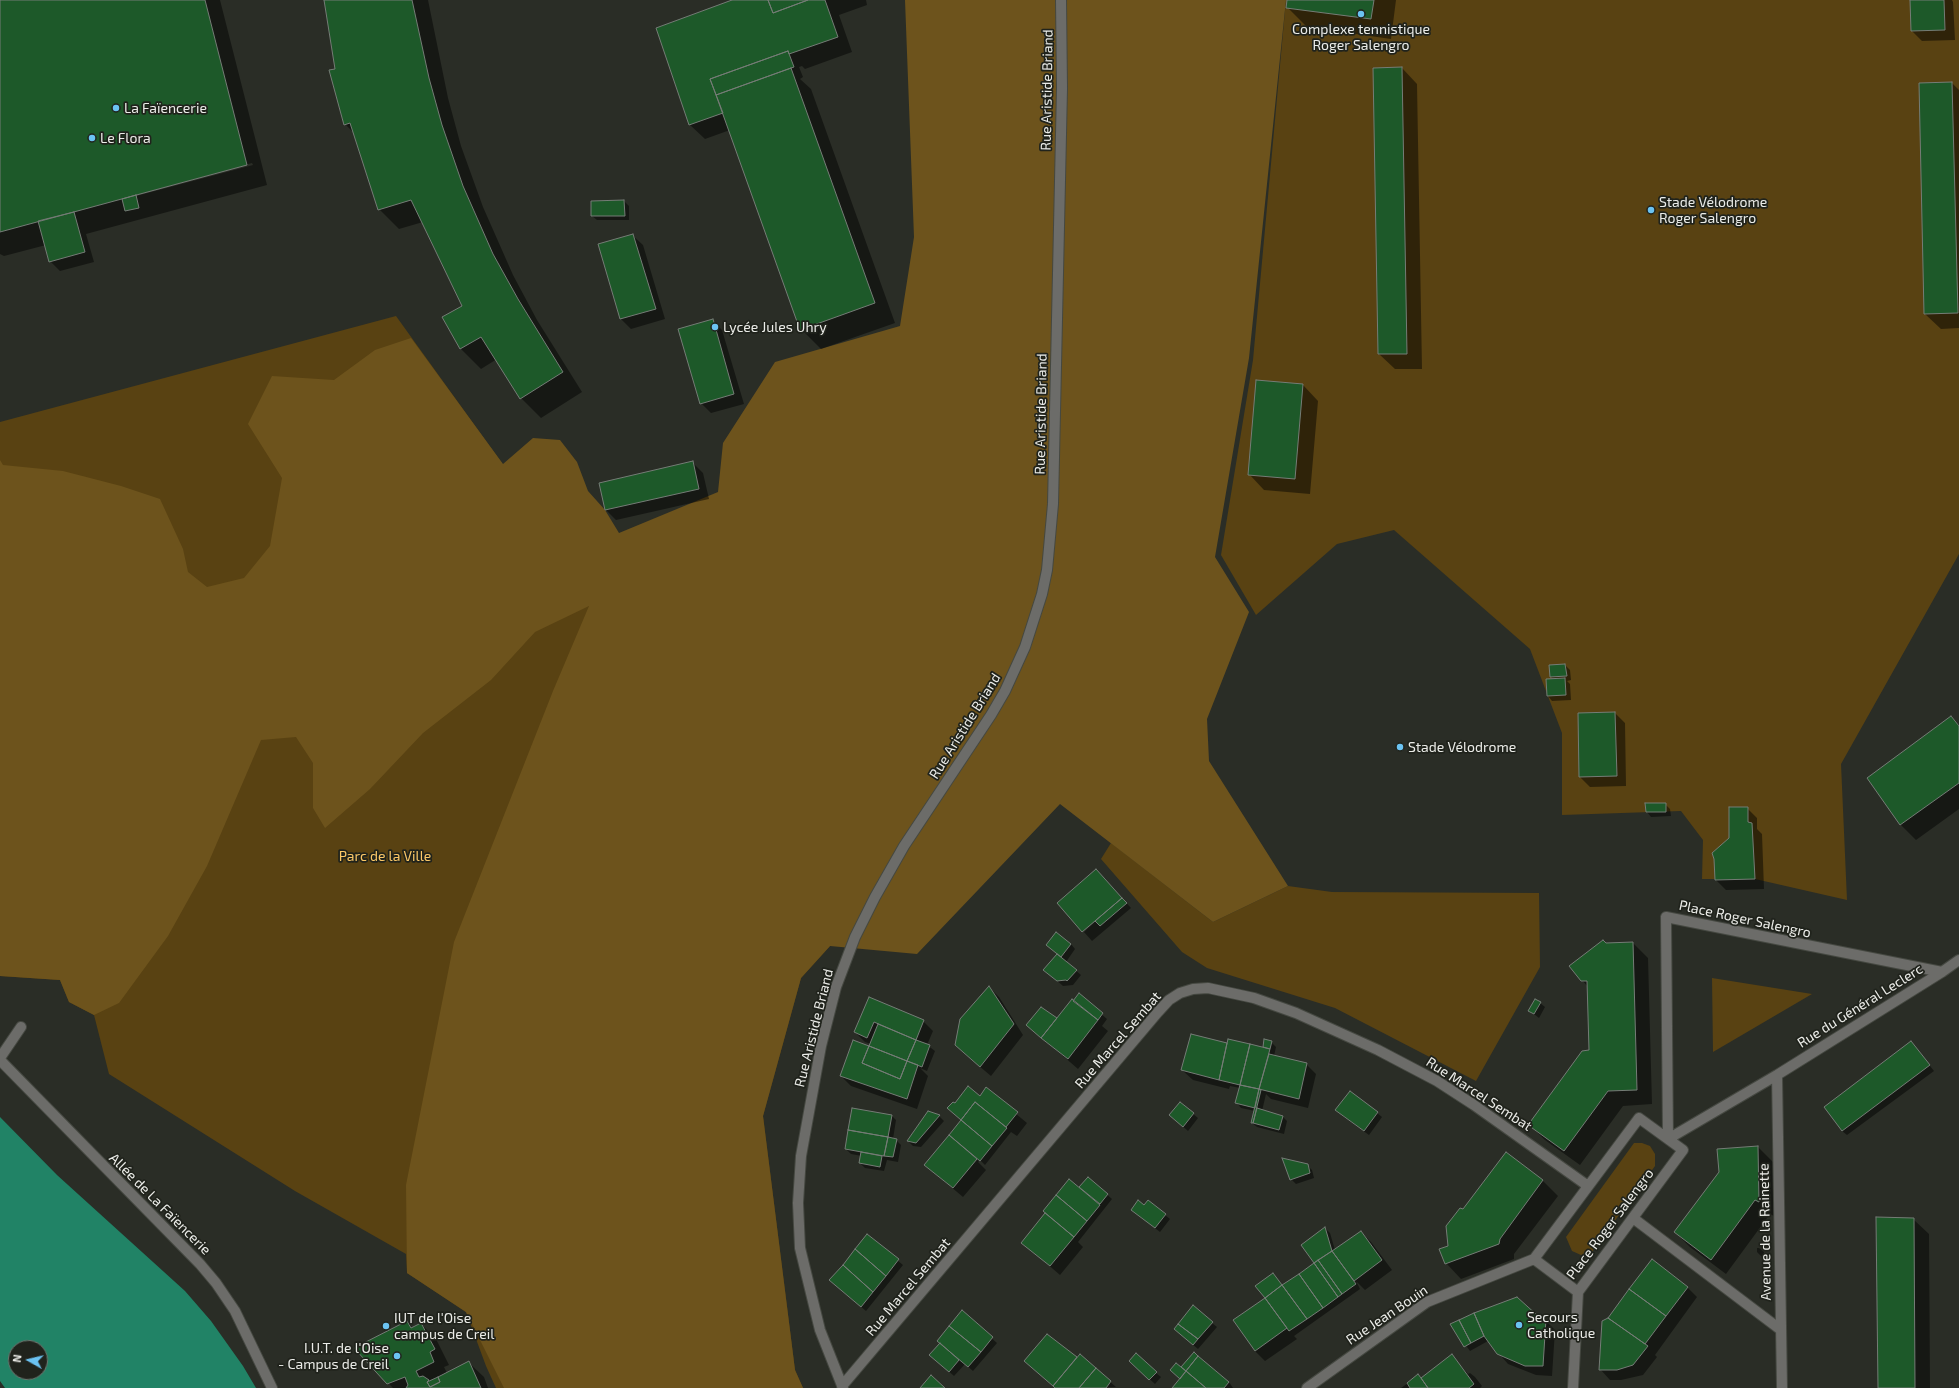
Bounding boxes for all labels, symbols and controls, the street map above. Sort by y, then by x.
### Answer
marker: Complexe tennistique Roger Salengro [1356,9,1366,19]
place label: Complexe tennistique Roger Salengro [1292,21,1430,54]
street label: Rue Aristide Briand [1038,29,1056,151]
place label: La Faïencerie [124,100,207,116]
marker: La Faïencerie [111,103,121,113]
place label: Le Flora [100,130,151,146]
marker: Le Flora [87,133,97,143]
place label: Stade Vélodrome Roger Salengro [1659,194,1767,226]
marker: Stade Vélodrome Roger Salengro [1646,205,1656,215]
place label: Lycée Jules Uhry [723,319,827,335]
marker: Lycée Jules Uhry [710,322,720,332]
street label: Rue Aristide Briand [1032,353,1050,475]
street label: Rue Aristide Briand [926,670,1004,782]
place label: Stade Vélodrome [1408,739,1516,755]
marker: Stade Vélodrome [1395,742,1405,752]
park label: Parc de la Ville [339,848,431,864]
street label: Place Roger Salengro [1677,897,1813,941]
street label: Rue du Général Leclerc [1794,961,1926,1051]
street label: Rue Aristide Briand [791,967,837,1089]
street label: Rue Marcel Sembat [1071,988,1165,1092]
street label: Rue Marcel Sembat [1423,1054,1535,1134]
street label: Allée de La Faïencerie [106,1150,214,1258]
street label: Avenue de la Rainette [1755,1163,1775,1301]
street label: Place Roger Salengro [1563,1165,1657,1283]
street label: Rue Marcel Sembat [862,1235,954,1339]
street label: Rue Jean Bouin [1343,1282,1431,1348]
place label: Secours Catholique [1527,1309,1595,1342]
place label: IUT de l'Oise campus de Creil [394,1310,494,1342]
marker: Secours Catholique [1514,1320,1524,1330]
marker: IUT de l'Oise campus de Creil [381,1321,391,1331]
north arrow [8,1340,48,1380]
place label: I.U.T. de l'Oise - Campus de Creil [278,1340,389,1372]
marker: I.U.T. de l'Oise - Campus de Creil [392,1351,402,1361]
text: N [10,1354,24,1363]

